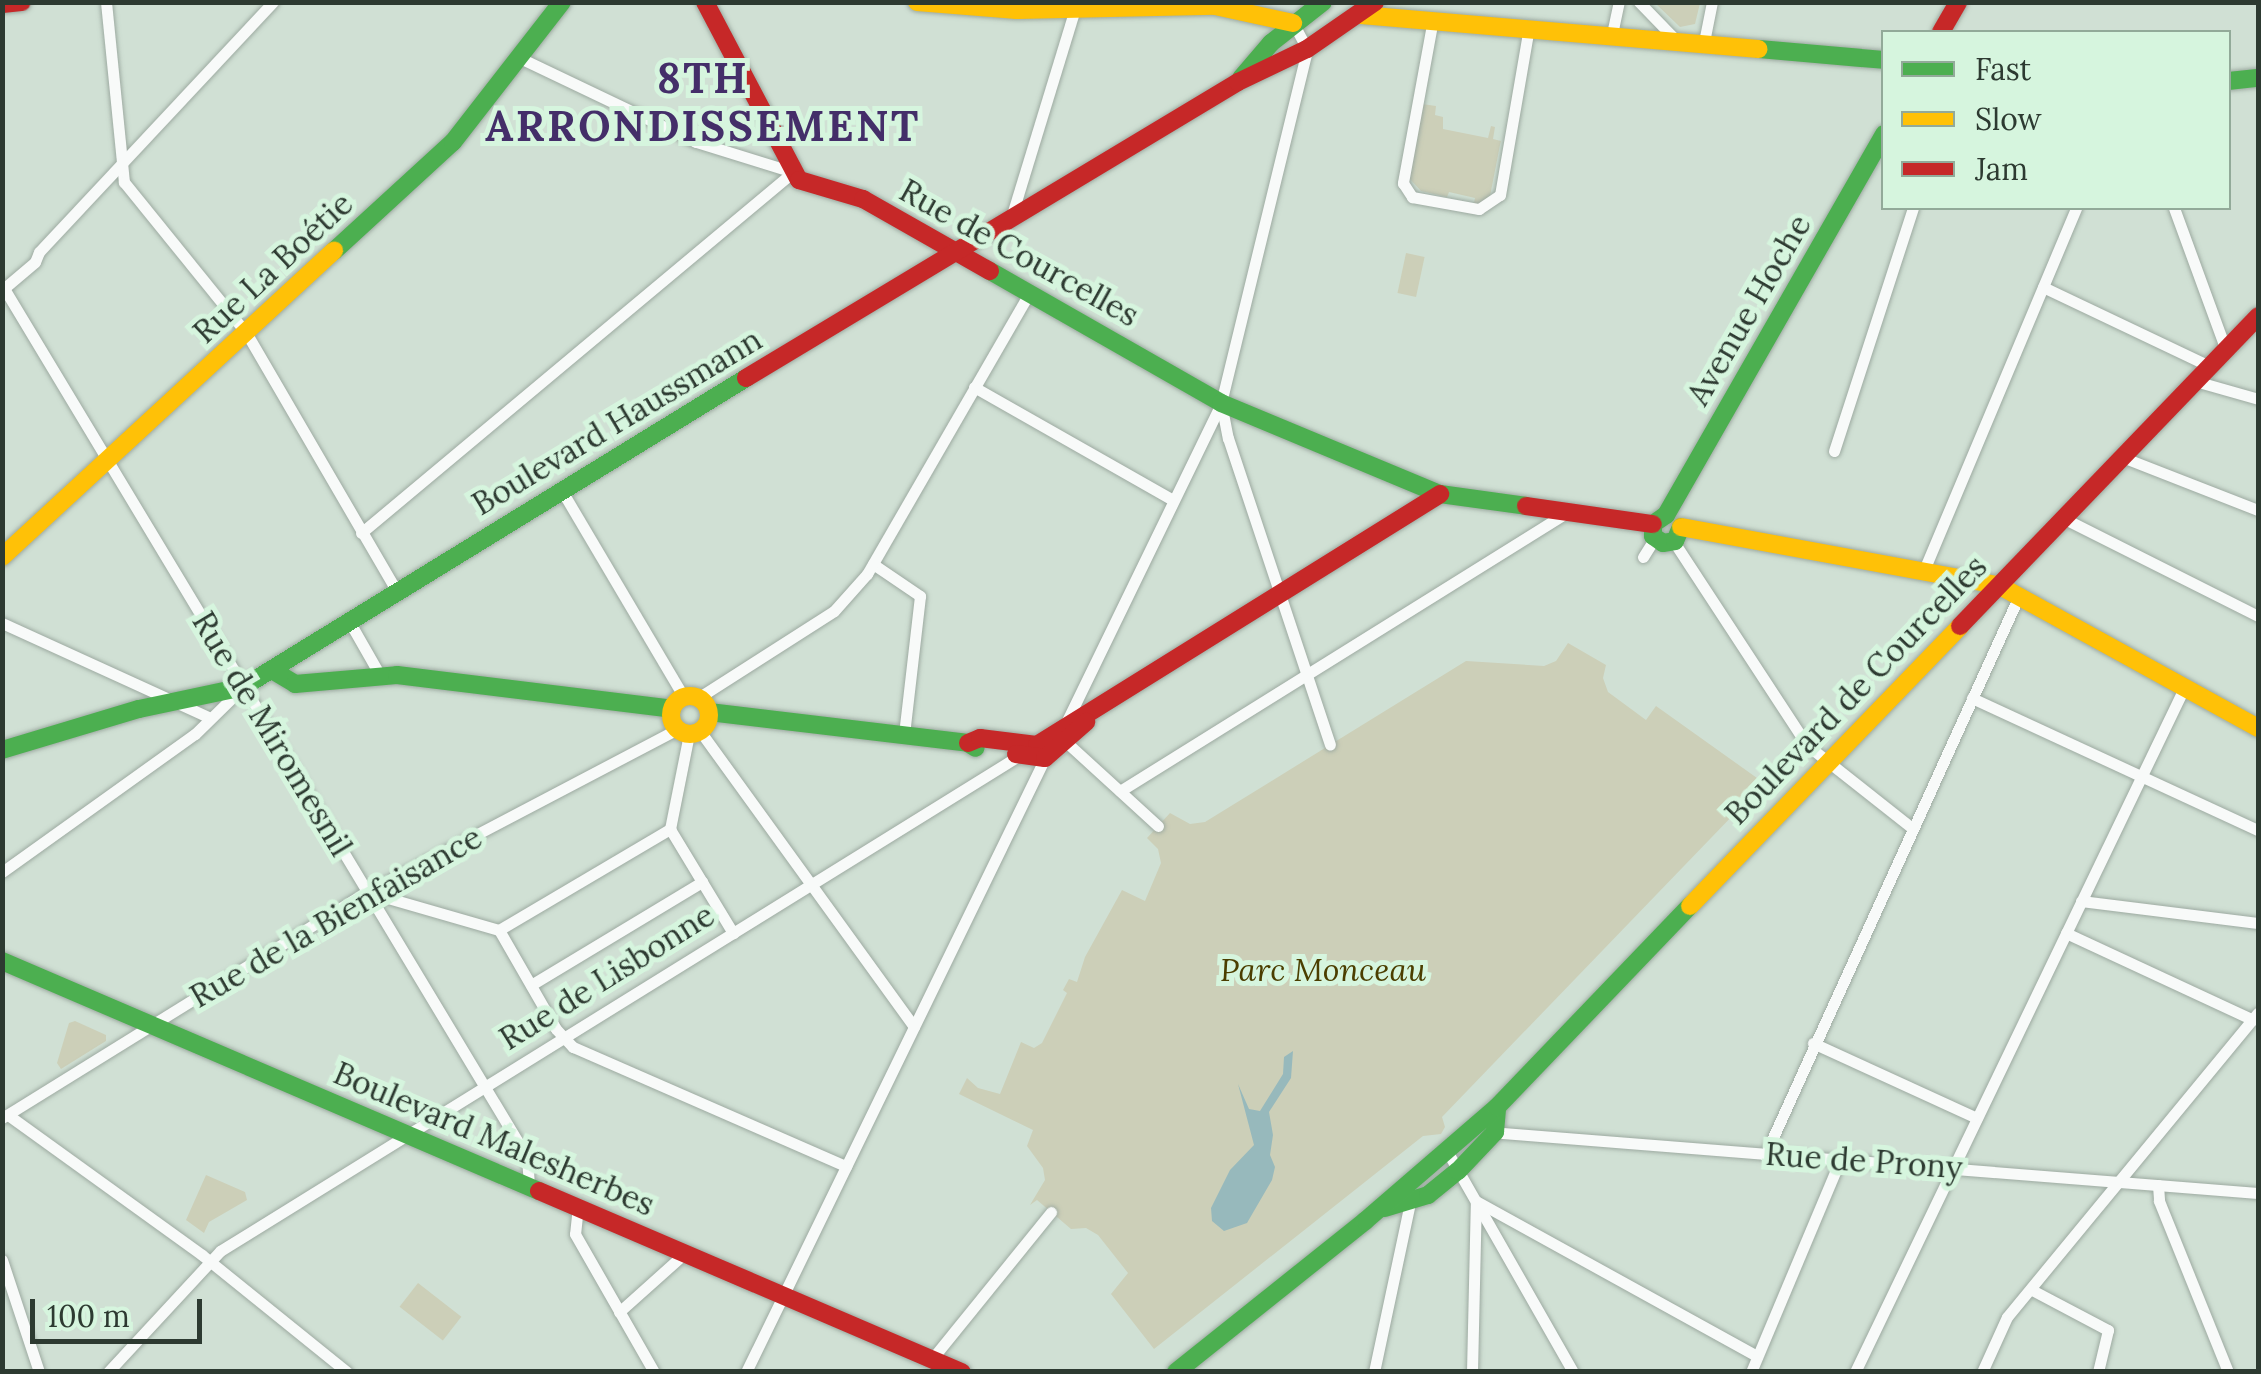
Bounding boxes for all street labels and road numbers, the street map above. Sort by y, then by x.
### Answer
street label: Rue de Courcelles [893,171,1145,335]
street label: Rue La Boétie [185,185,361,351]
street label: Avenue Hoche [1679,208,1819,412]
street label: Boulevard Haussmann [465,320,769,524]
street label: Boulevard de Courcelles [1717,547,1995,833]
street label: Rue de Miromesnil [184,605,360,863]
street label: Rue de la Bienfaisance [183,818,489,1016]
street label: Rue de Lisbonne [493,896,721,1058]
street label: Boulevard Malesherbes [328,1054,660,1224]
street label: Rue de Prony [1764,1135,1964,1187]

